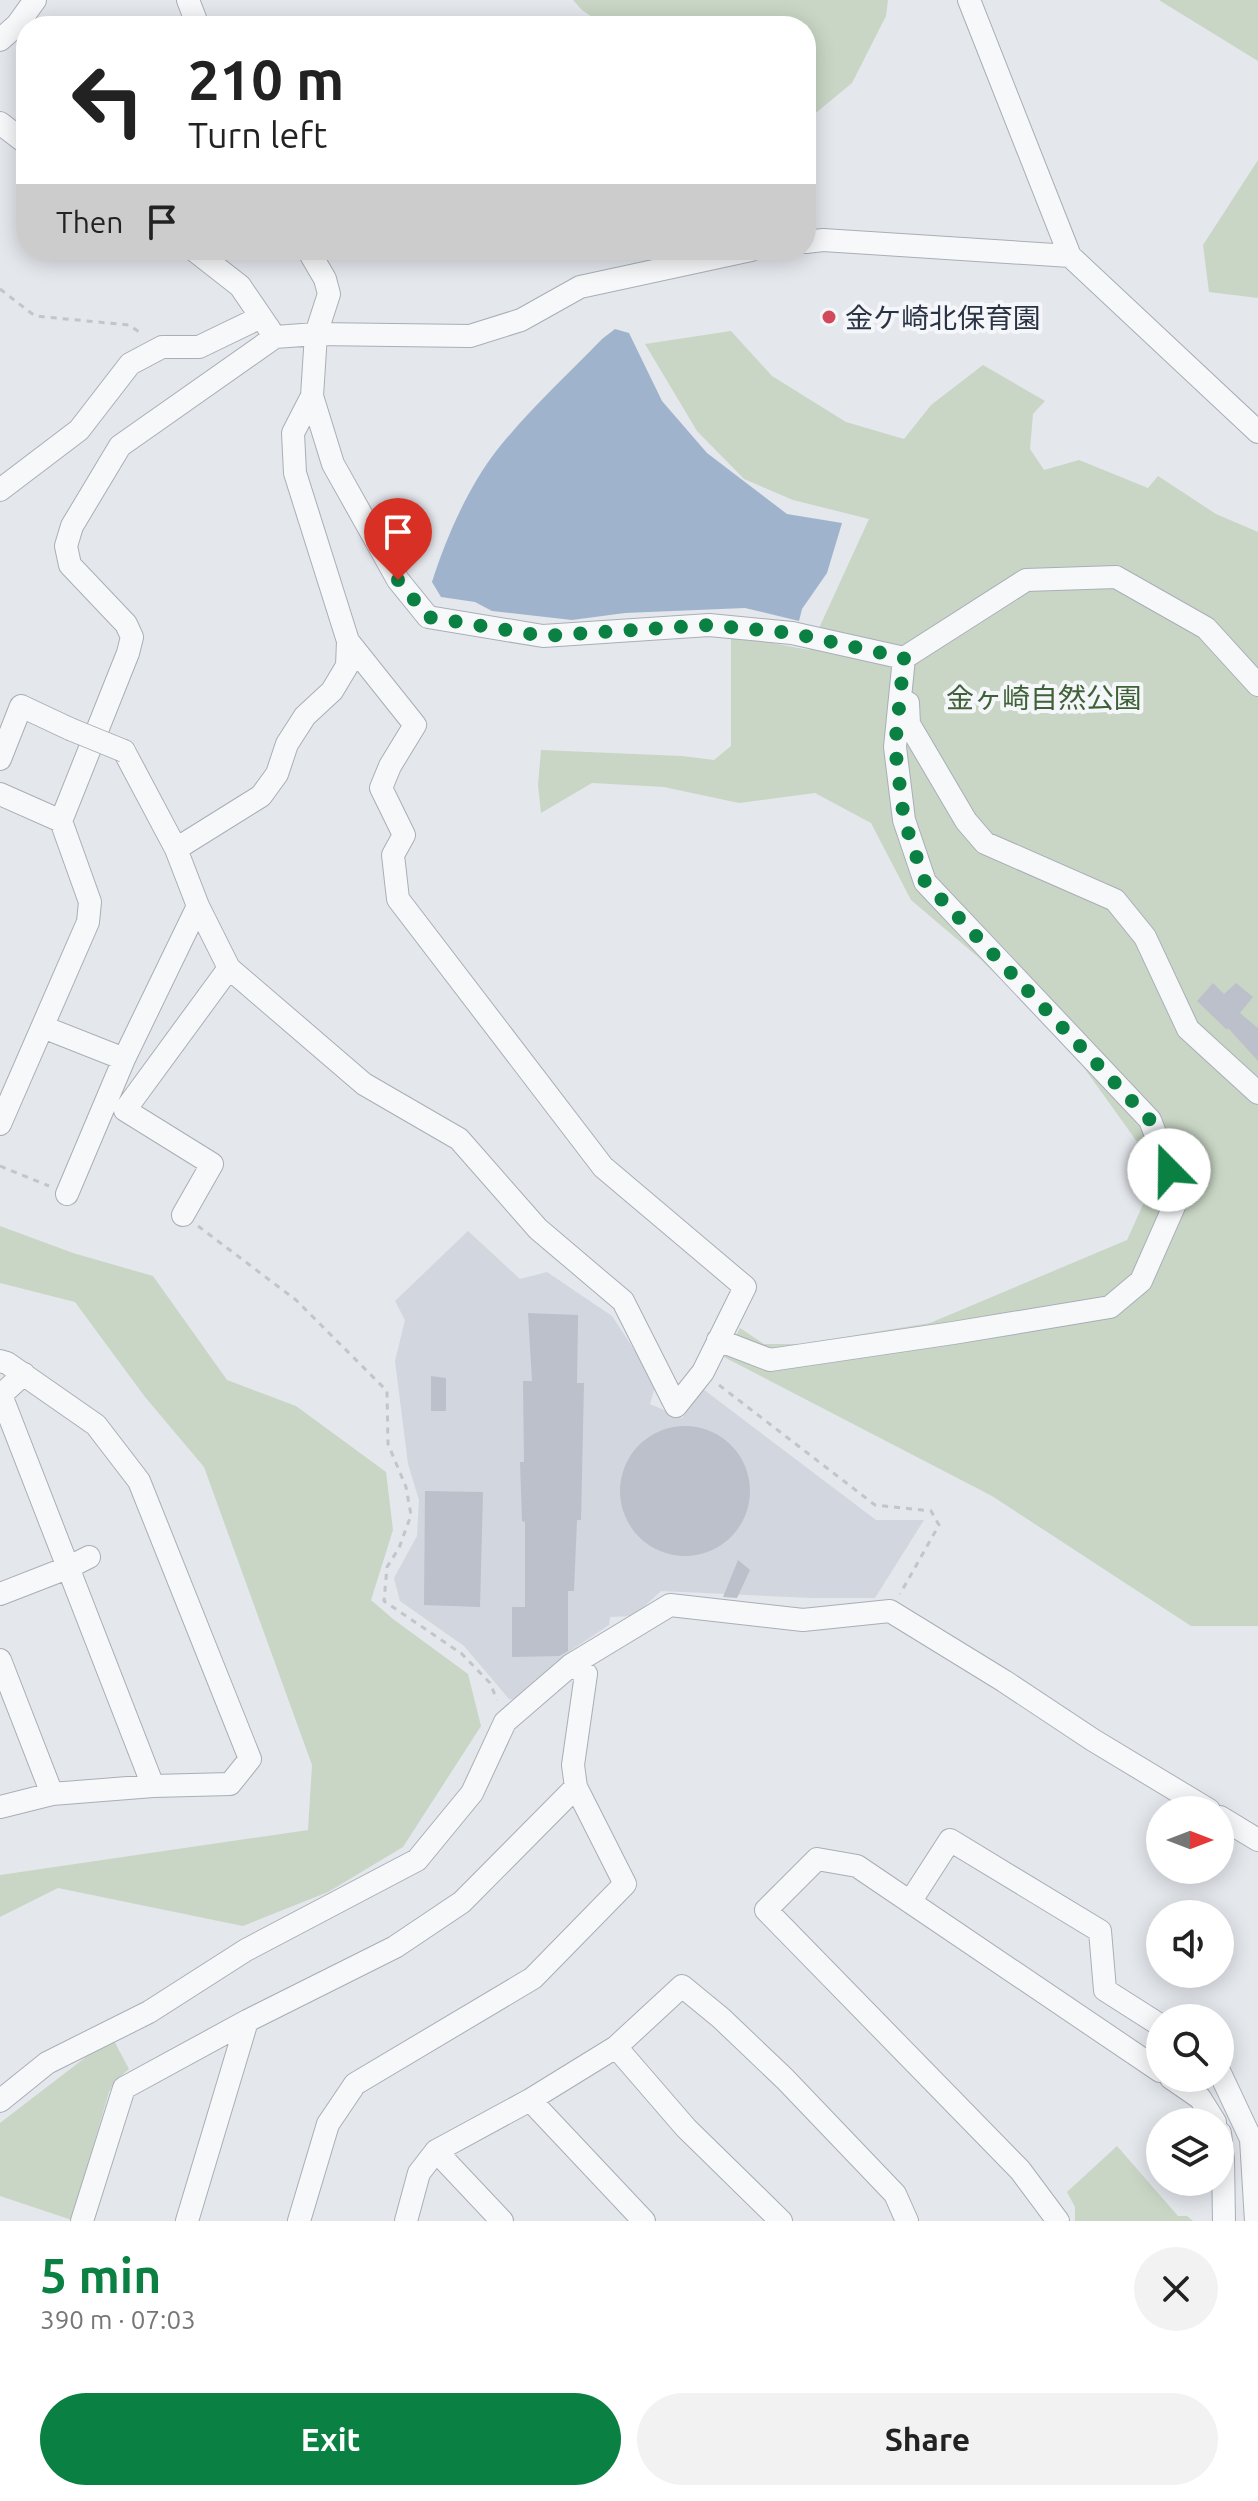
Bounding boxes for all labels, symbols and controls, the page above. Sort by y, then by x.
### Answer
icon: left [56,48,160,152]
text: 210 m [188,48,344,111]
text: Turn left [188,114,327,155]
icon: arrive [140,200,184,244]
text: Then [56,205,124,239]
place label: 金ケ崎北保育園 [845,302,1041,333]
marker: 金ケ崎北保育園 [820,308,838,326]
pin [364,498,432,580]
icon: arrive [376,510,420,554]
park label: 金ヶ崎自然公園 [946,682,1142,713]
position arrow [1127,1128,1211,1212]
north arrow [1146,1796,1234,1884]
map controls [1146,1796,1234,2196]
button: sound [1146,1900,1234,1988]
button: search [1146,2004,1234,2092]
button: layers [1146,2108,1234,2196]
button: close [1134,2247,1218,2331]
text: 5 min [40,2248,161,2302]
text: 390 m · 07:03 [40,2305,196,2334]
button: Exit [40,2393,621,2485]
button: Share [637,2393,1218,2485]

